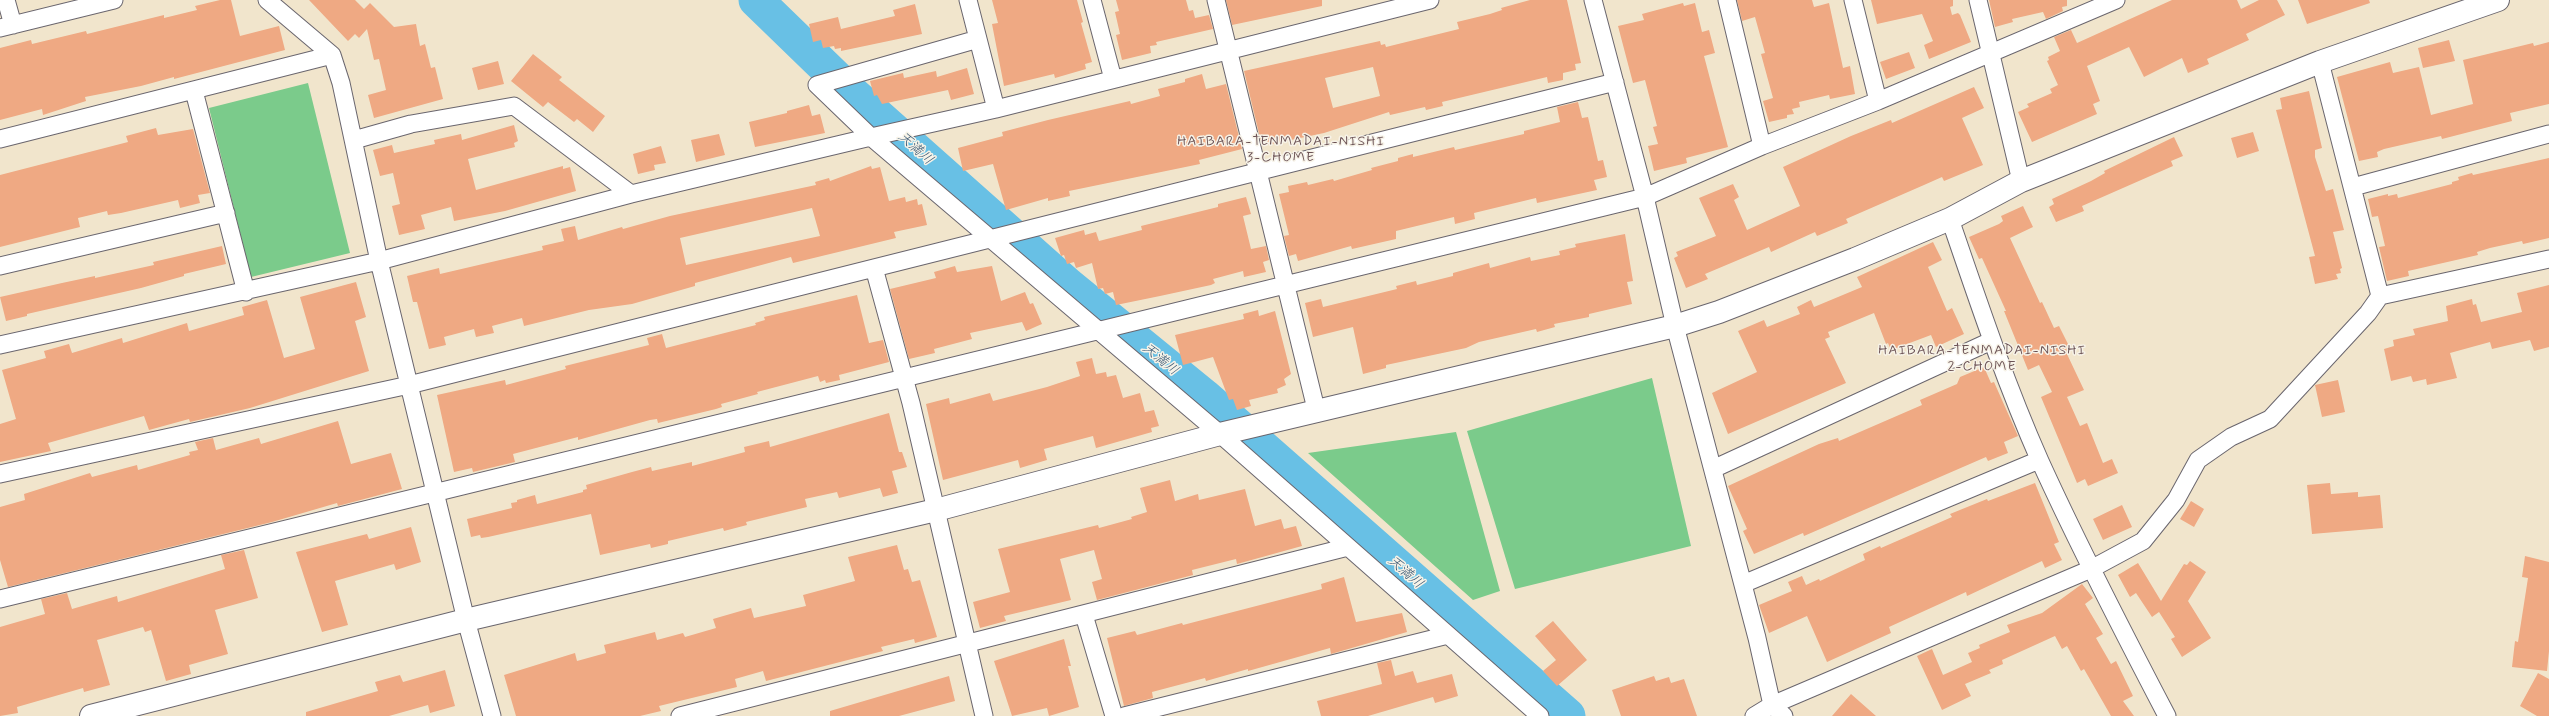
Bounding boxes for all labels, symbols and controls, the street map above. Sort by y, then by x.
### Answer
water label: 天満川 [894,129,936,169]
district label: HAIBARA-TENMADAI-NISHI 3-CHOME [1177,134,1385,166]
water label: 天満川 [1138,340,1182,380]
district label: HAIBARA-TENMADAI-NISHI 2-CHOME [1878,343,2086,376]
water label: 天満川 [1384,553,1426,593]

